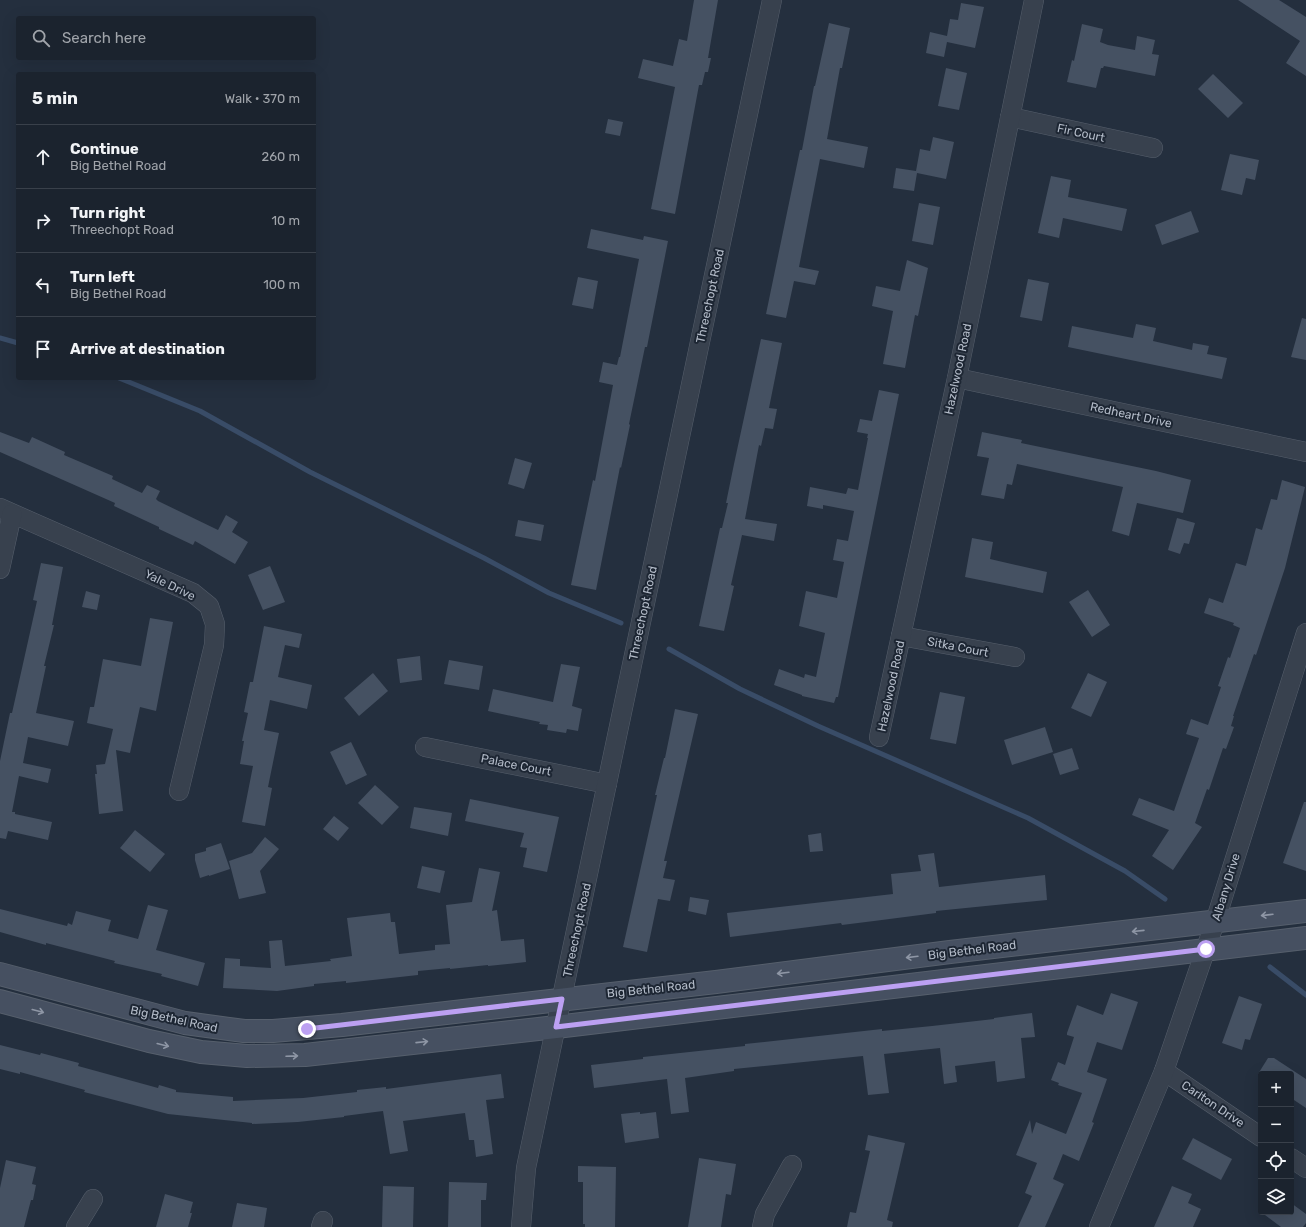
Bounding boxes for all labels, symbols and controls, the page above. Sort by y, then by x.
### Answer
search box [16,16,316,60]
icon: search [30,27,52,49]
text: Search here [62,29,146,47]
text: 5 min [32,88,78,108]
text: Walk · 370 m [225,91,300,106]
street label: Fir Court [1056,121,1106,145]
text: Continue [70,140,139,158]
icon: ahead [32,146,54,168]
text: 260 m [262,149,300,164]
text: Big Bethel Road [70,158,166,173]
text: Turn right [70,204,145,222]
icon: right [32,210,54,232]
text: 10 m [271,213,300,228]
text: Threechopt Road [70,222,174,237]
street label: Threechopt Road [693,248,727,344]
text: Turn left [70,268,135,286]
icon: left [32,274,54,296]
text: 100 m [263,277,300,292]
text: Big Bethel Road [70,286,166,301]
street label: Hazelwood Road [942,322,974,416]
icon: arrive [32,338,54,360]
text: Arrive at destination [70,340,225,358]
street label: Redheart Drive [1089,399,1173,431]
street label: Threechopt Road [626,565,660,661]
street label: Yale Drive [142,567,198,603]
street label: Sitka Court [926,634,990,660]
street label: Hazelwood Road [875,639,907,733]
street label: Palace Court [480,751,553,779]
street label: Albany Drive [1209,851,1243,922]
street label: Threechopt Road [560,882,594,978]
one-way arrow [1261,911,1274,919]
one-way arrow [1132,927,1145,935]
street label: Big Bethel Road [927,938,1017,962]
route start [1197,940,1215,958]
one-way arrow [906,953,919,961]
one-way arrow [777,969,790,977]
street label: Big Bethel Road [606,977,696,1001]
street label: Big Bethel Road [129,1003,219,1035]
one-way arrow [31,1008,44,1015]
route end [298,1020,316,1038]
one-way arrow [415,1038,428,1045]
one-way arrow [157,1041,170,1049]
one-way arrow [285,1052,298,1059]
map controls [1258,1071,1294,1215]
button: + [1258,1071,1294,1107]
street label: Carlton Drive [1179,1078,1247,1130]
button: − [1258,1107,1294,1143]
button: locate [1258,1143,1294,1179]
button: layers [1258,1179,1294,1215]

